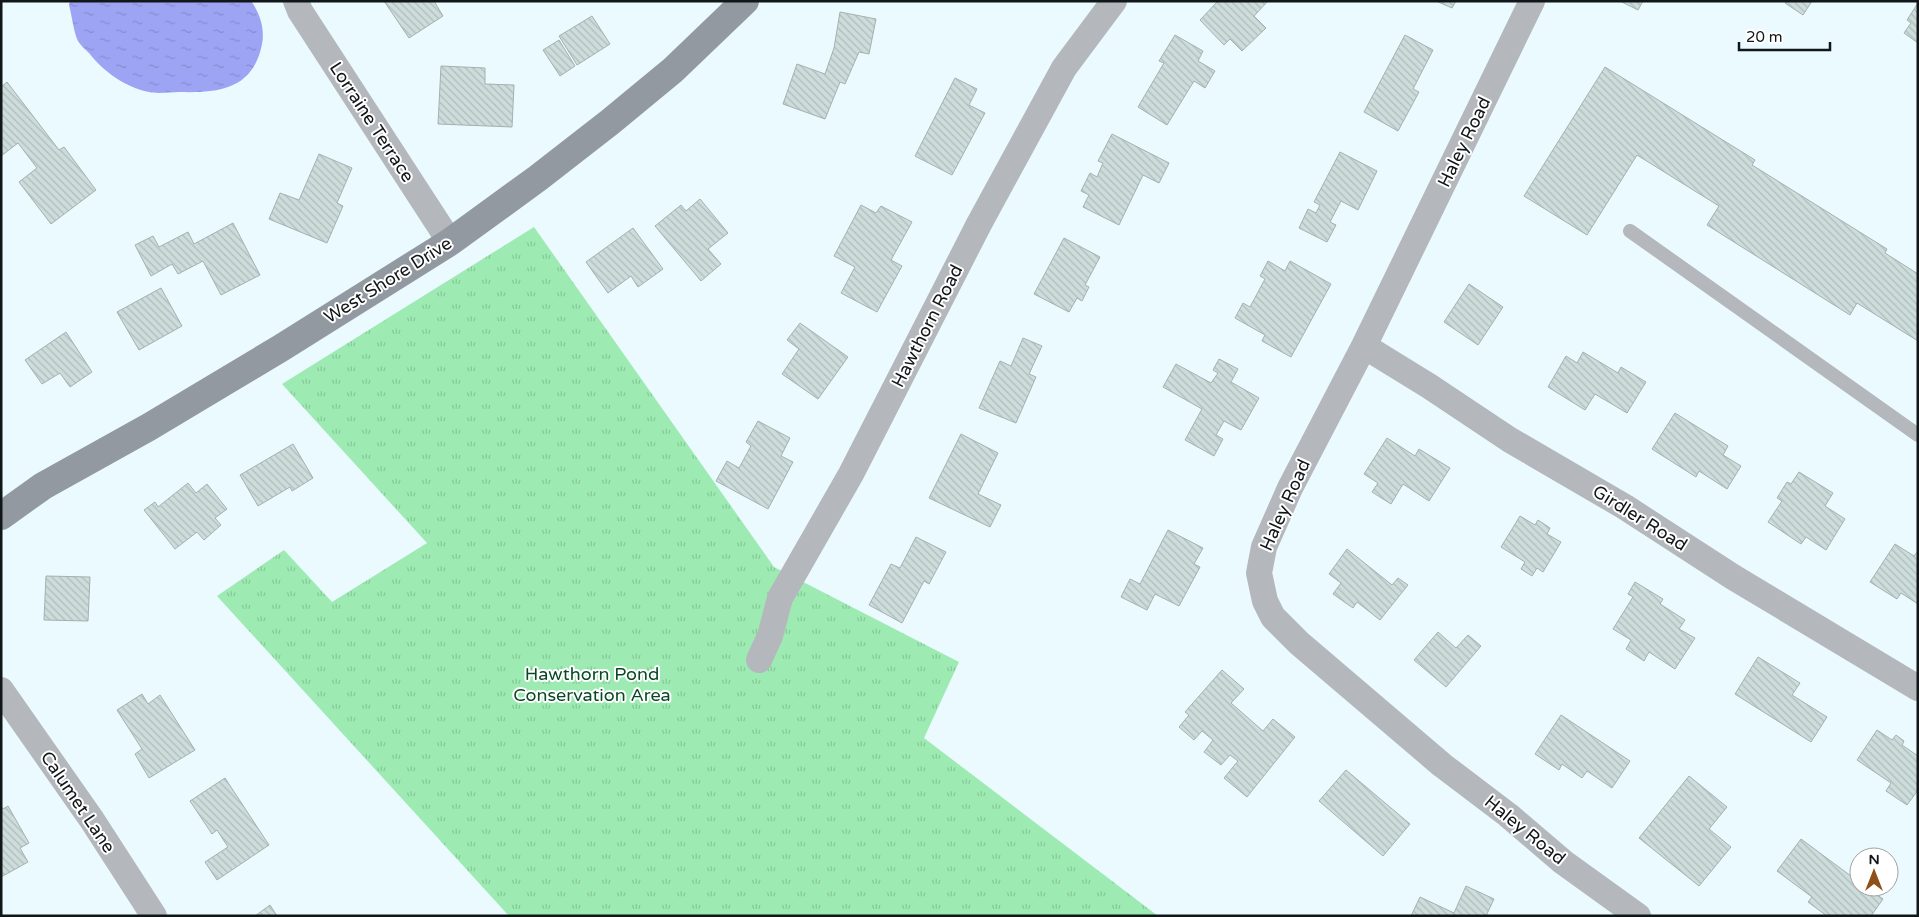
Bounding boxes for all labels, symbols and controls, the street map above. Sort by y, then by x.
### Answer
scale bar [1739,20,1830,52]
text: 20 m [1746,28,1783,46]
street label: Lorraine Terrace [325,58,419,186]
street label: Haley Road [1433,93,1495,191]
street label: West Shore Drive [320,232,456,328]
street label: Hawthorn Road [887,261,967,391]
street label: Haley Road [1255,456,1315,554]
street label: Girdler Road [1589,480,1691,556]
park label: Hawthorn Pond Conservation Area [513,663,671,706]
street label: Calumet Lane [36,747,120,857]
street label: Haley Road [1480,791,1570,869]
north arrow [1849,847,1899,897]
text: N [1868,851,1880,868]

